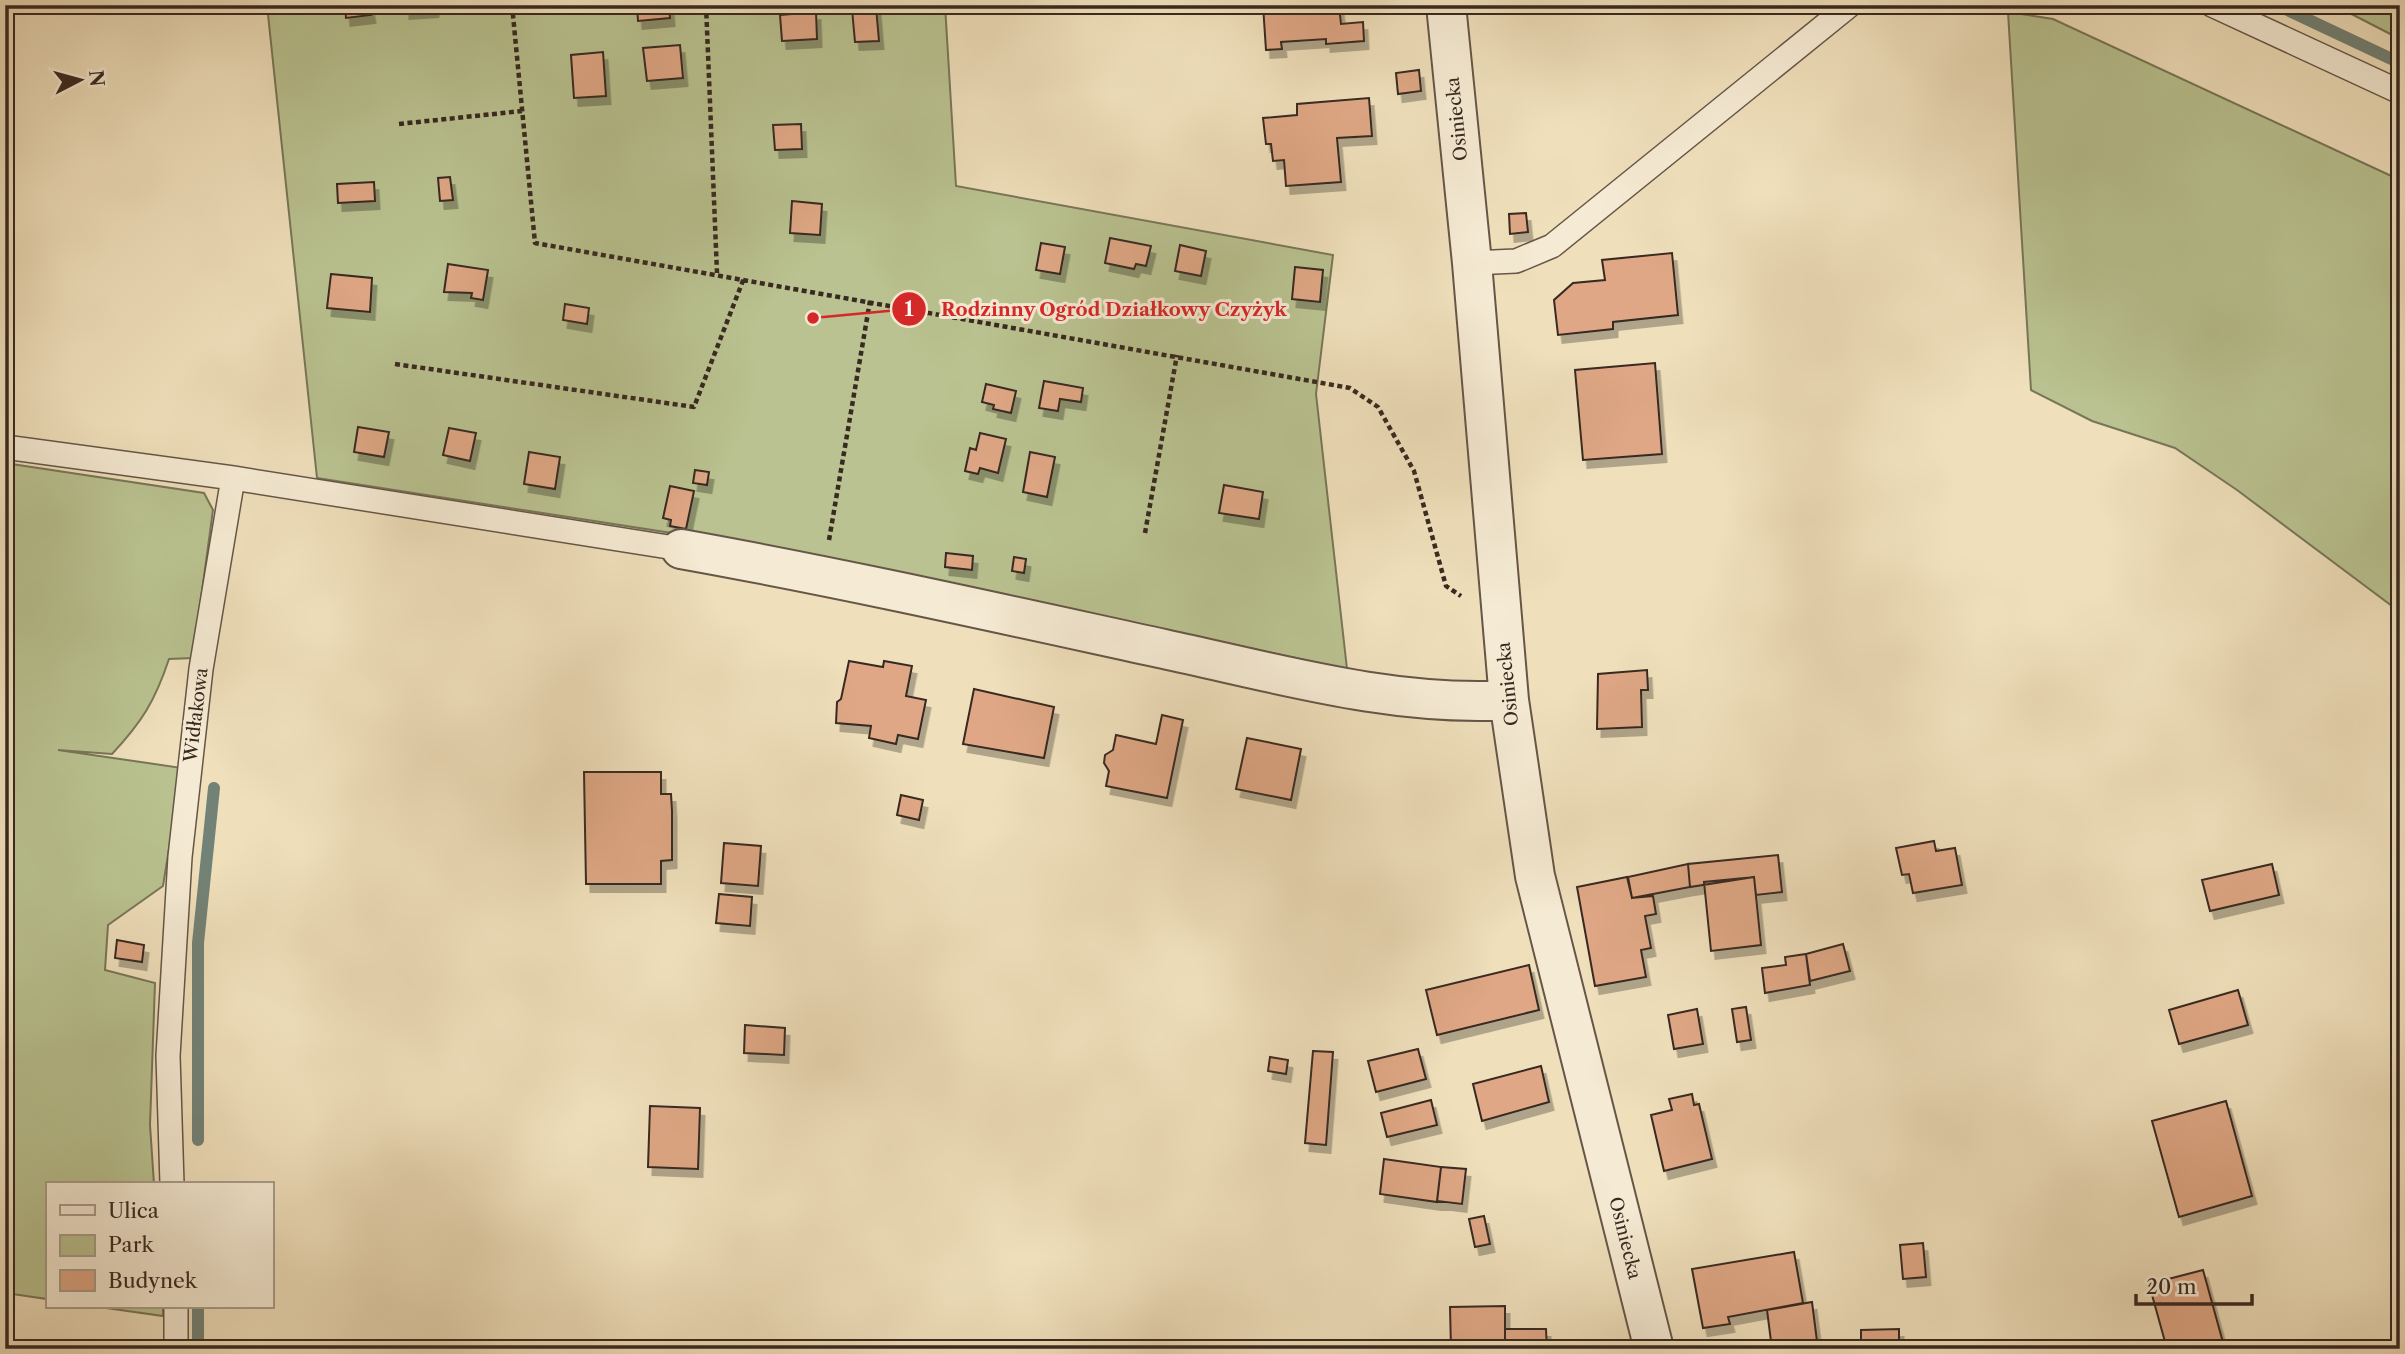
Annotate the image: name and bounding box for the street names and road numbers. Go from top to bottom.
street label: Osiniecka [1442,76,1472,162]
street label: Osiniecka [1493,641,1523,727]
street label: Widłakowa [179,666,213,765]
street label: Osiniecka [1604,1195,1646,1282]

